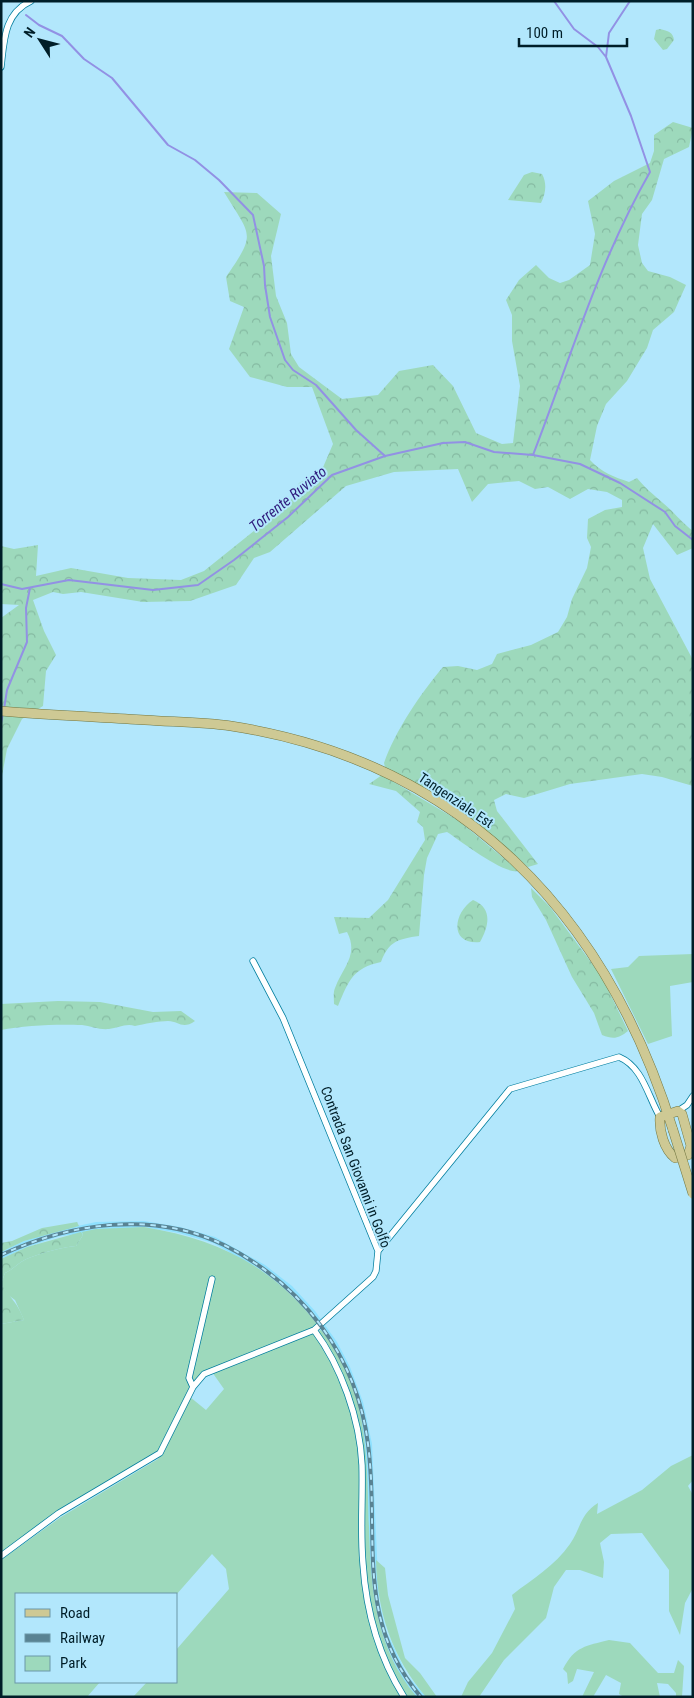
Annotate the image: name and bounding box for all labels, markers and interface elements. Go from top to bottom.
north arrow [15,15,65,65]
scale bar [519,15,626,47]
text: N [20,24,38,41]
text: 100 m [526,24,563,42]
water label: Torrente Ruviato [246,462,330,536]
street label: Tangenziale Est [416,769,496,831]
street label: Contrada San Giovanni in Golfo [318,1084,394,1250]
legend [15,1593,178,1683]
text: Road [60,1604,90,1622]
text: Railway [60,1629,105,1647]
text: Park [60,1654,87,1672]

